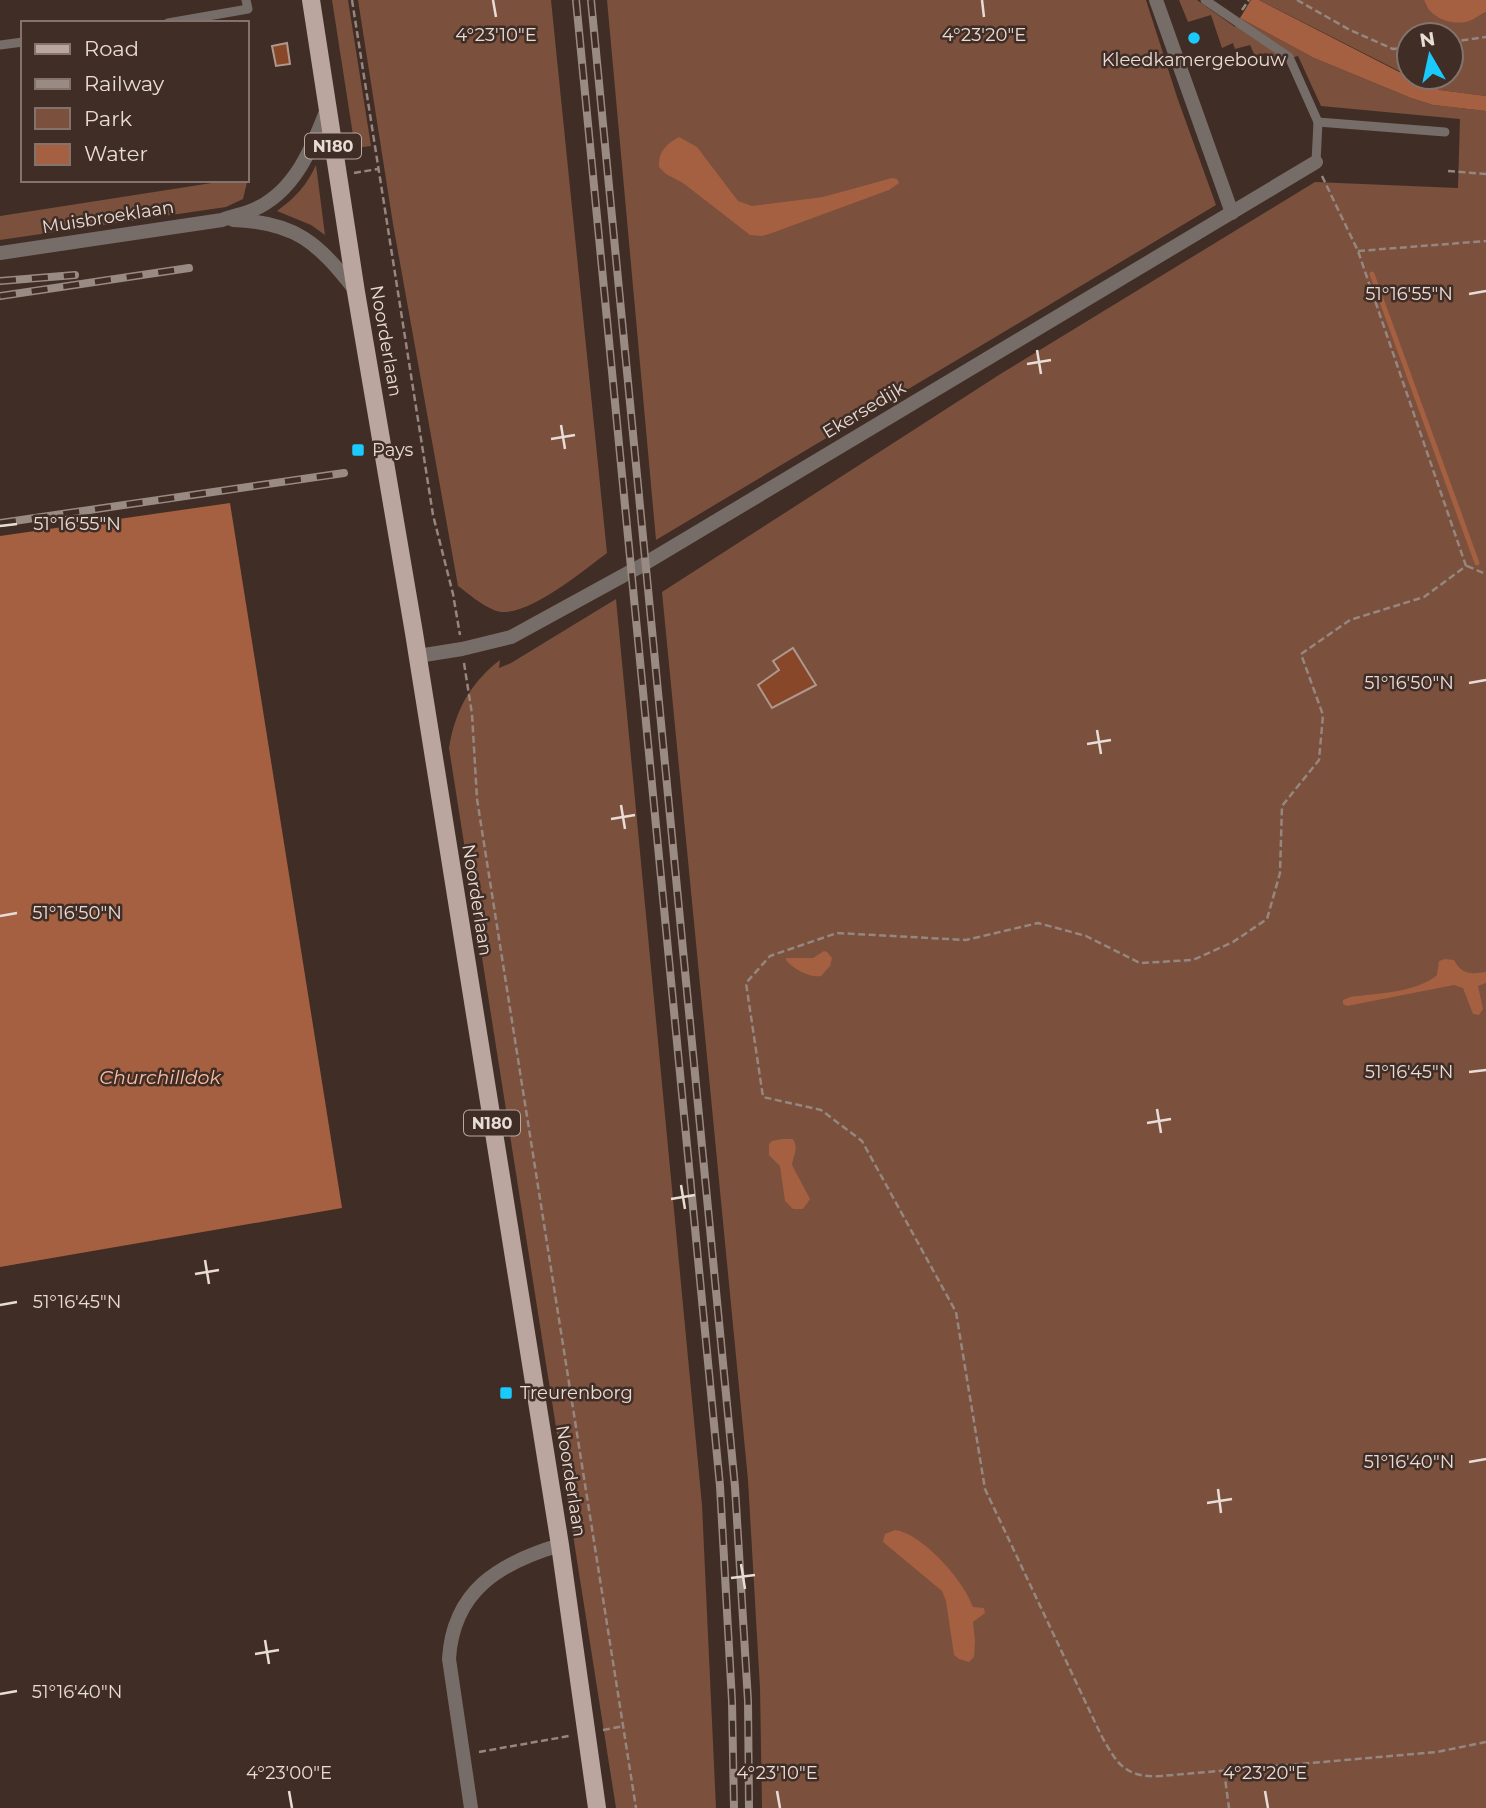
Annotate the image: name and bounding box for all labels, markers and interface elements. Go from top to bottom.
legend [21,21,248,182]
north arrow [1395,21,1465,91]
text: 4°23'10"E [455,24,537,46]
text: 4°23'20"E [942,24,1026,46]
text: N [1418,27,1437,52]
marker: Kleedkamergebouw [1186,30,1202,46]
text: Road [84,36,139,61]
place label: Kleedkamergebouw [1102,49,1286,71]
text: Railway [84,71,165,96]
text: Park [84,106,132,131]
road number: N180 [305,134,361,158]
text: Water [84,141,148,166]
street label: Muisbroeklaan [40,196,176,238]
text: 51°16'55"N [1365,283,1453,305]
street label: Noorderlaan [365,284,407,398]
street label: Ekersedijk [819,377,910,443]
place label: Pays [372,439,414,461]
marker: Pays [350,442,366,458]
text: 51°16'55"N [33,513,121,535]
text: 51°16'50"N [1364,672,1454,694]
street label: Noorderlaan [457,843,497,957]
text: 51°16'50"N [32,902,122,924]
text: 51°16'45"N [1365,1061,1453,1083]
water label: Churchilldok [99,1066,221,1089]
road number: N180 [464,1110,520,1135]
text: 51°16'45"N [33,1291,121,1313]
place label: Treurenborg [520,1382,633,1404]
marker: Treurenborg [498,1385,514,1401]
street label: Noorderlaan [551,1424,591,1538]
text: 51°16'40"N [1364,1451,1454,1473]
text: 51°16'40"N [32,1681,122,1703]
text: 4°23'00"E [246,1762,332,1784]
text: 4°23'10"E [736,1762,818,1784]
text: 4°23'20"E [1223,1762,1307,1784]

